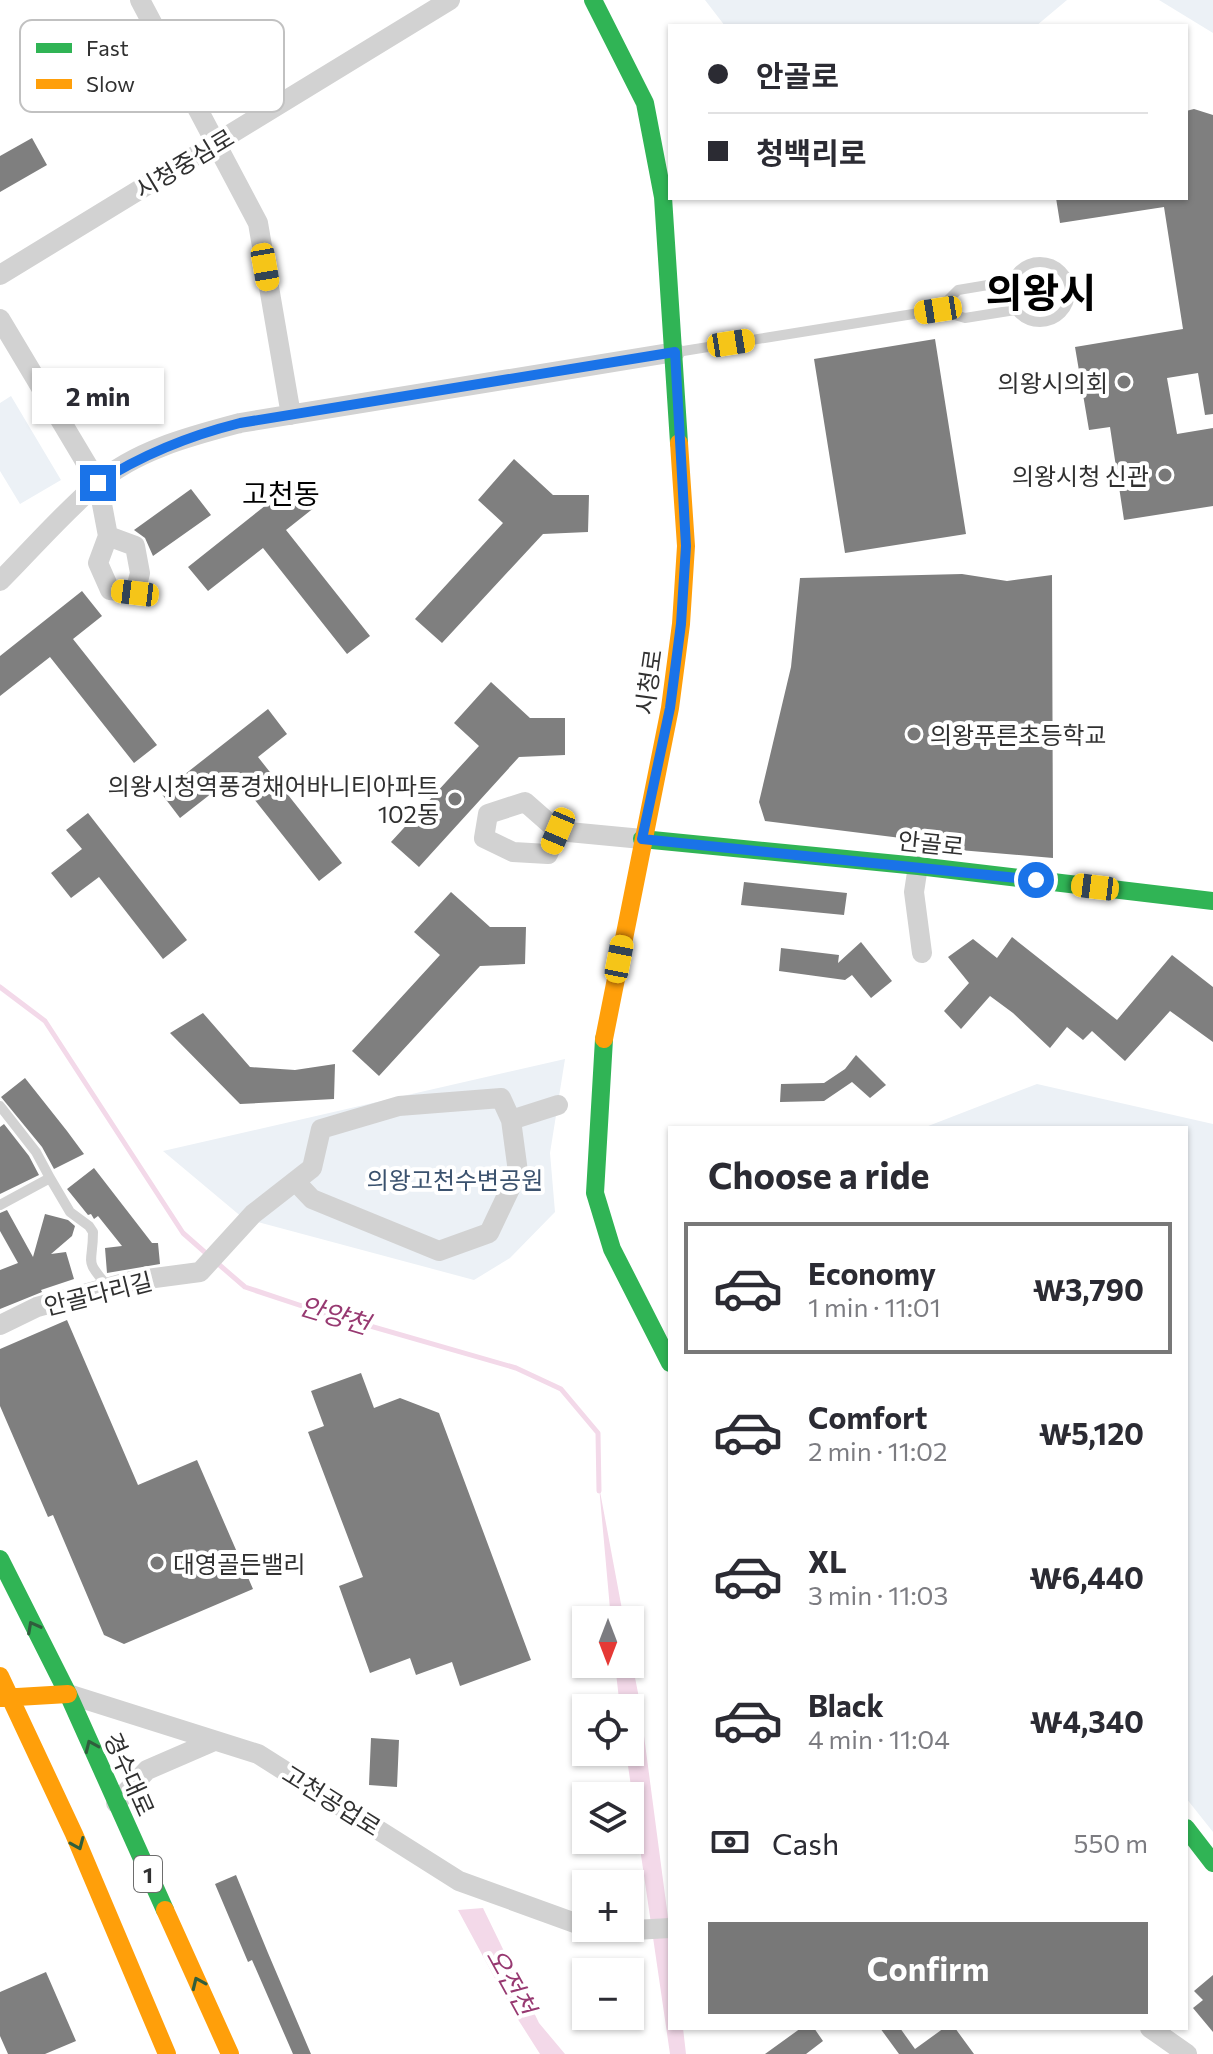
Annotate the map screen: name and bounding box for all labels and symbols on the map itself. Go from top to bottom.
legend [20,20,284,112]
text: Fast [86,34,129,61]
text: Slow [86,70,135,97]
street label: 시청중심로 [129,122,239,204]
car [249,241,281,293]
district label: 의왕시 [986,266,1096,315]
car [912,294,964,326]
car [705,327,757,359]
callout: 2 min [32,367,164,423]
place label: 의왕시의회 [998,368,1108,397]
marker: 의왕시의회 [1115,373,1133,391]
place label: 의왕시청 신관 [1012,461,1149,490]
route end [80,465,116,501]
marker: 의왕시청 신관 [1156,466,1174,484]
district label: 고천동 [242,476,320,510]
car [110,578,160,608]
street label: 시청로 [629,647,667,717]
place label: 의왕푸른초등학교 [930,720,1107,749]
marker: 의왕푸른초등학교 [905,725,923,743]
place label: 의왕시청역풍경채어바니티아파트 102동 [108,771,439,828]
marker: 의왕시청역풍경채어바니티아파트 102동 [446,790,464,808]
car [538,804,578,858]
street label: 안골로 [897,825,965,861]
route start [1018,862,1054,898]
car [1070,872,1120,902]
car [603,933,635,985]
park label: 의왕고천수변공원 [367,1165,543,1194]
street label: 안골다리길 [41,1266,155,1320]
water label: 안양천 [296,1289,377,1340]
place label: 대영골든밸리 [173,1549,305,1578]
marker: 대영골든밸리 [148,1554,166,1572]
north arrow [572,1606,644,1678]
one-way arrow [27,1622,43,1636]
street label: 경수대로 [99,1728,161,1820]
one-way arrow [84,1740,100,1754]
street label: 고천공업로 [278,1758,386,1842]
one-way arrow [68,1836,84,1850]
road number: 1 [134,1856,162,1892]
water label: 오전천 [481,1942,544,2023]
one-way arrow [192,1977,208,1991]

